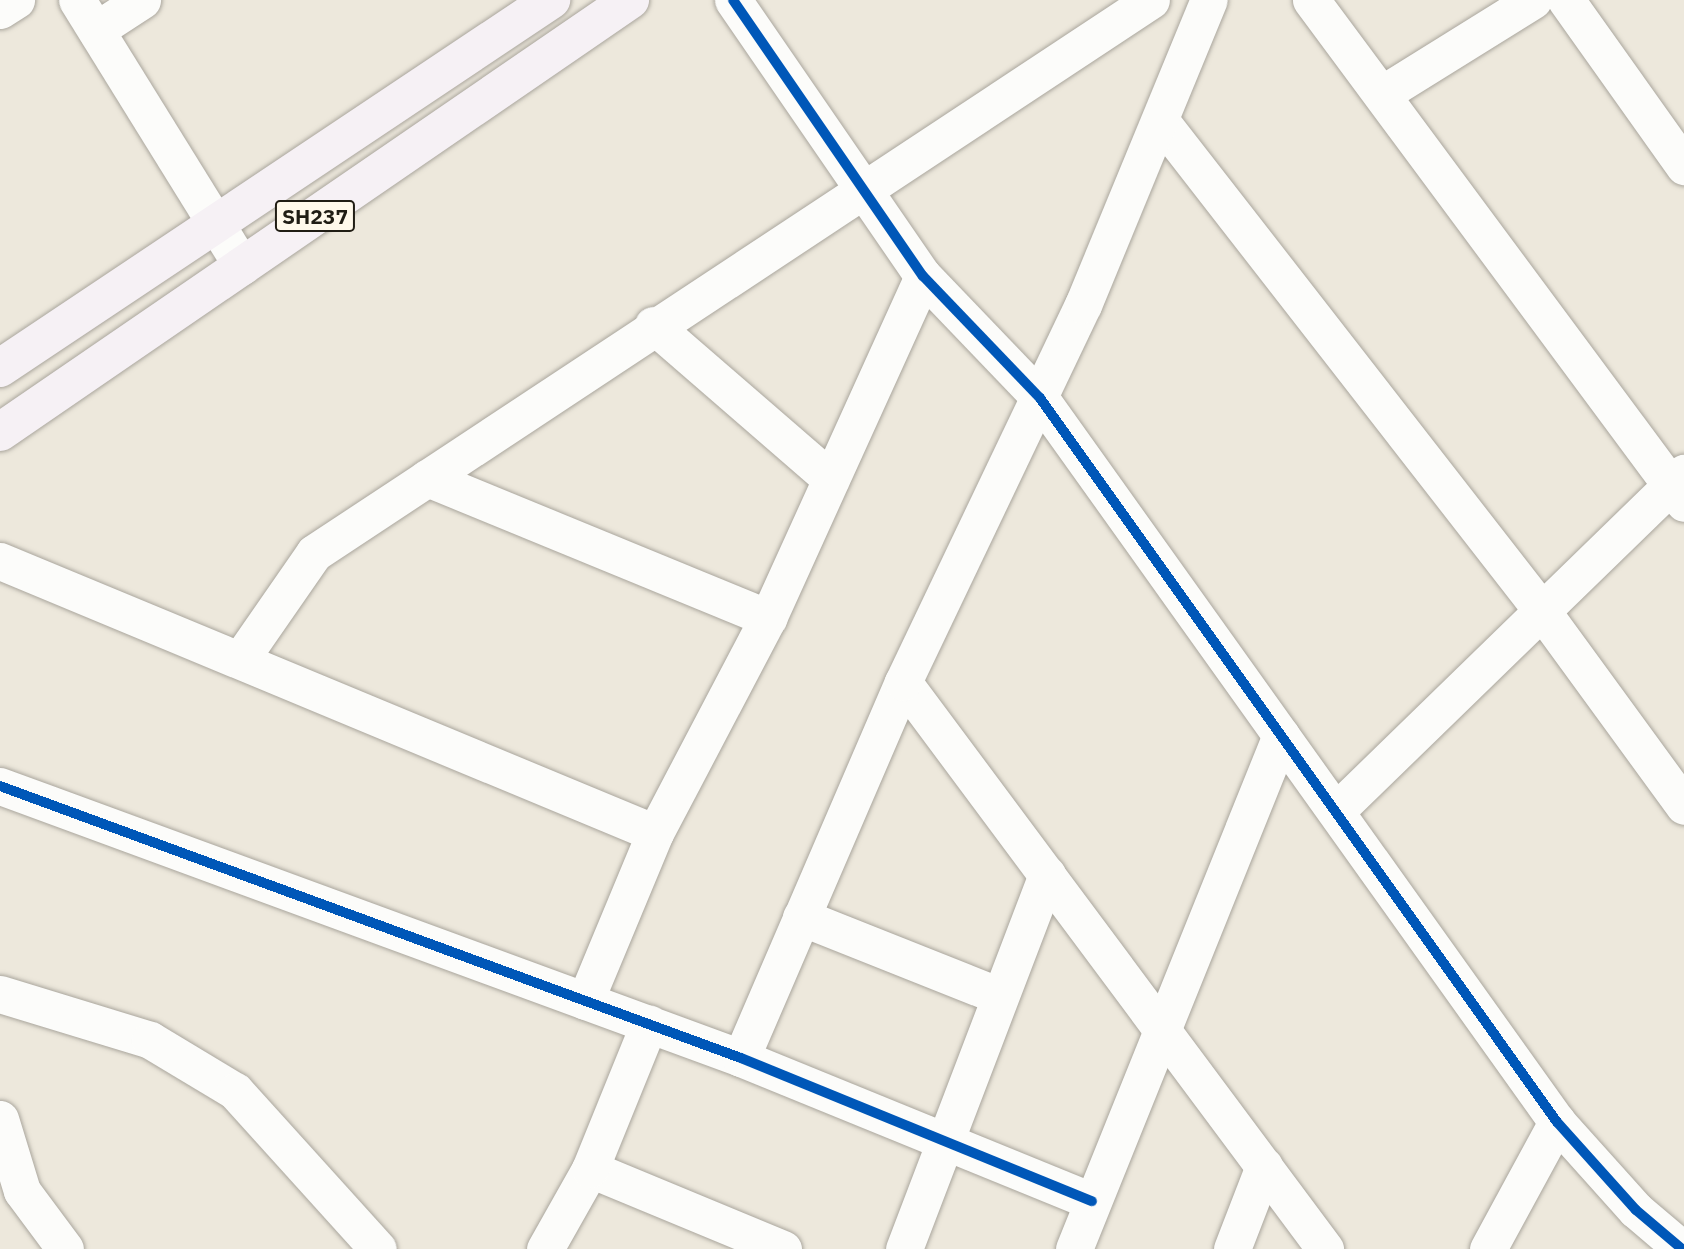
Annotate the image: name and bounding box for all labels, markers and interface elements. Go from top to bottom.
road number: SH237 [275,198,355,234]

